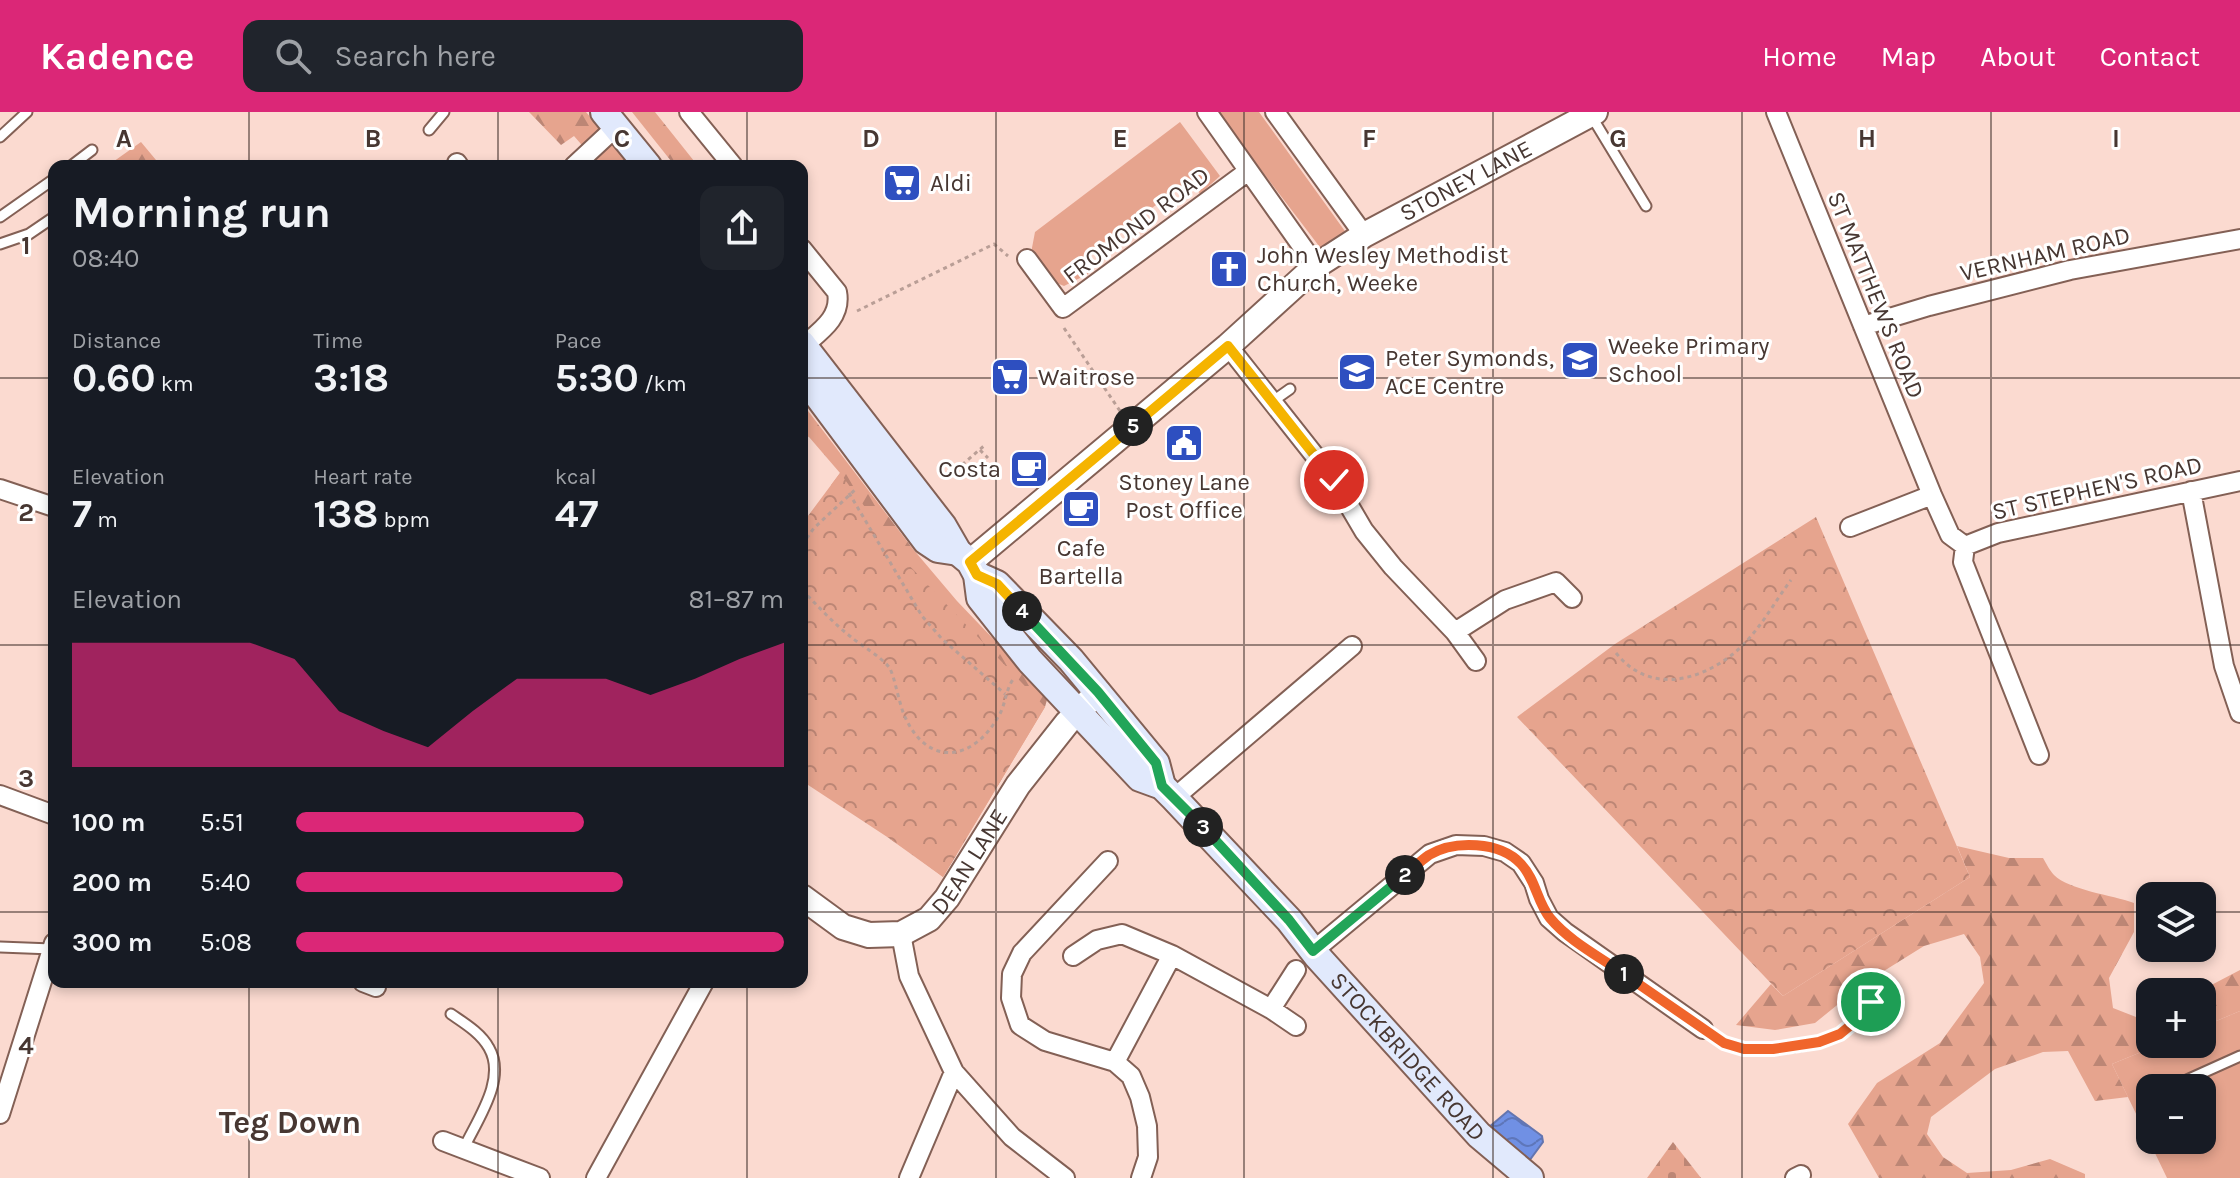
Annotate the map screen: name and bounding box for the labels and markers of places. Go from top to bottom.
supermarket icon: Aldi [881,162,923,204]
place label: Aldi [930,169,972,197]
place label: John Wesley Methodist Church, Weeke [1257,241,1508,297]
church icon: John Wesley Methodist Church, Weeke [1208,248,1250,290]
place label: Weeke Primary School [1608,332,1770,388]
school or university icon: Weeke Primary School [1559,339,1601,381]
place label: Peter Symonds, ACE Centre [1385,344,1554,400]
school or university icon: Peter Symonds, ACE Centre [1336,351,1378,393]
supermarket icon: Waitrose [989,356,1031,398]
place label: Waitrose [1038,363,1135,391]
pin: 5 [1113,406,1153,446]
public building icon: Stoney Lane Post Office [1163,422,1205,464]
pin [1300,446,1368,514]
cafe icon: Costa [1008,448,1050,490]
place label: Costa [938,455,1001,483]
place label: Stoney Lane Post Office [1118,468,1250,524]
cafe icon: Cafe Bartella [1060,488,1102,530]
place label: Cafe Bartella [1039,534,1123,590]
pin: 4 [1002,591,1042,631]
pin: 3 [1183,807,1223,847]
pin: 2 [1385,855,1425,895]
pin: 1 [1604,954,1644,994]
pin [1837,968,1905,1036]

